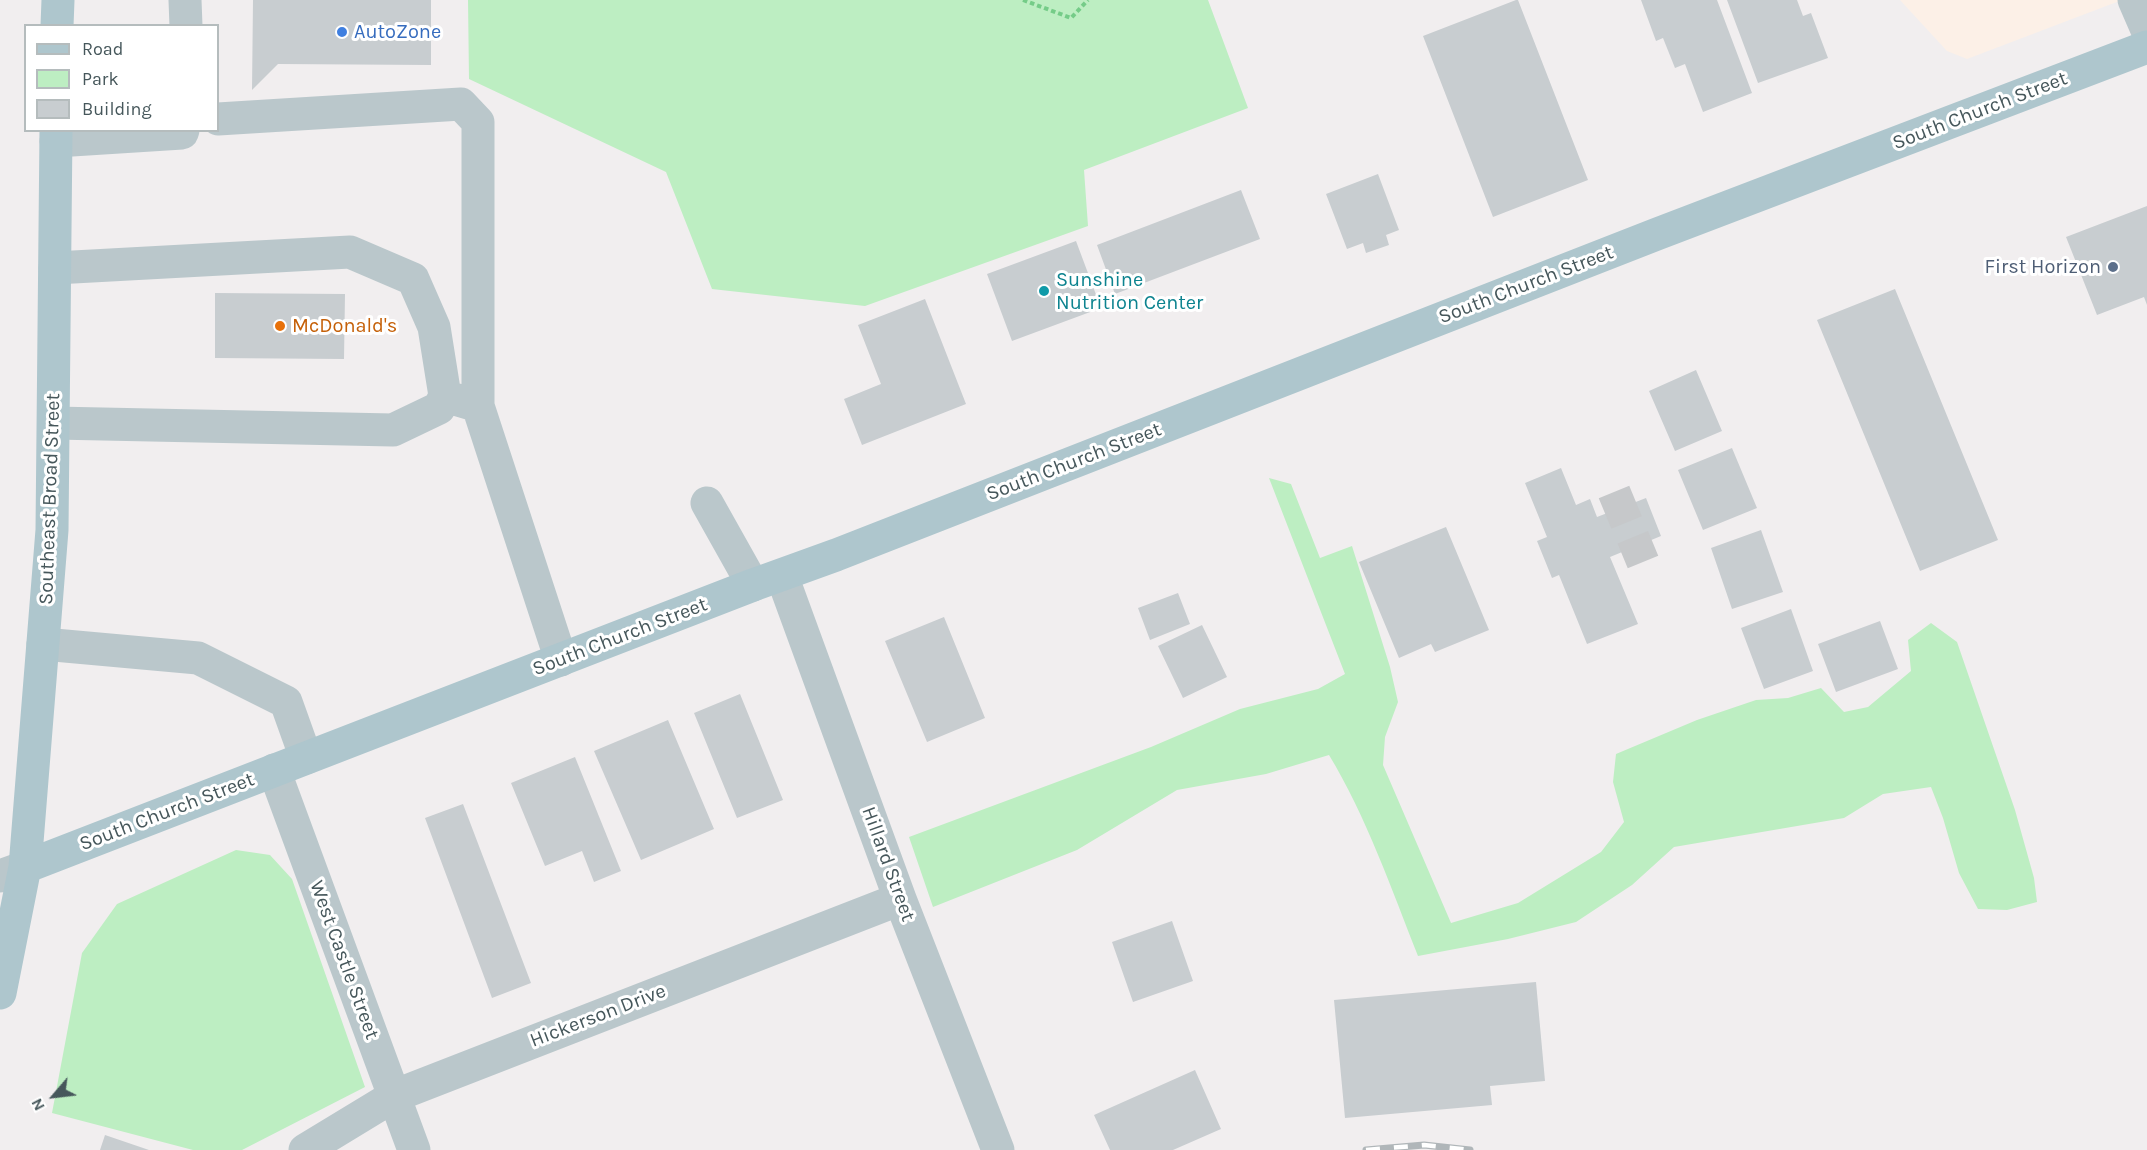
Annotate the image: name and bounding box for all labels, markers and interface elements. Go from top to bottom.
place label: AutoZone [354,20,441,44]
legend [24,24,219,132]
marker: AutoZone [335,25,349,39]
text: Road [82,38,123,60]
street label: South Church Street [1889,67,2071,155]
text: Park [82,68,119,90]
text: Building [82,98,152,120]
street label: South Church Street [1435,241,1617,329]
place label: First Horizon [1985,255,2101,279]
marker: First Horizon [2106,260,2120,274]
place label: Sunshine Nutrition Center [1056,268,1203,315]
marker: Sunshine Nutrition Center [1037,284,1051,298]
place label: McDonald's [292,314,397,338]
marker: McDonald's [273,319,287,333]
street label: Southeast Broad Street [34,393,66,605]
street label: South Church Street [983,418,1165,506]
street label: South Church Street [529,593,711,681]
street label: South Church Street [76,768,258,856]
street label: Hillard Street [856,803,920,925]
street label: West Castle Street [304,877,384,1043]
street label: Hickerson Drive [527,979,669,1053]
north arrow [24,1066,84,1126]
text: N [27,1095,49,1114]

